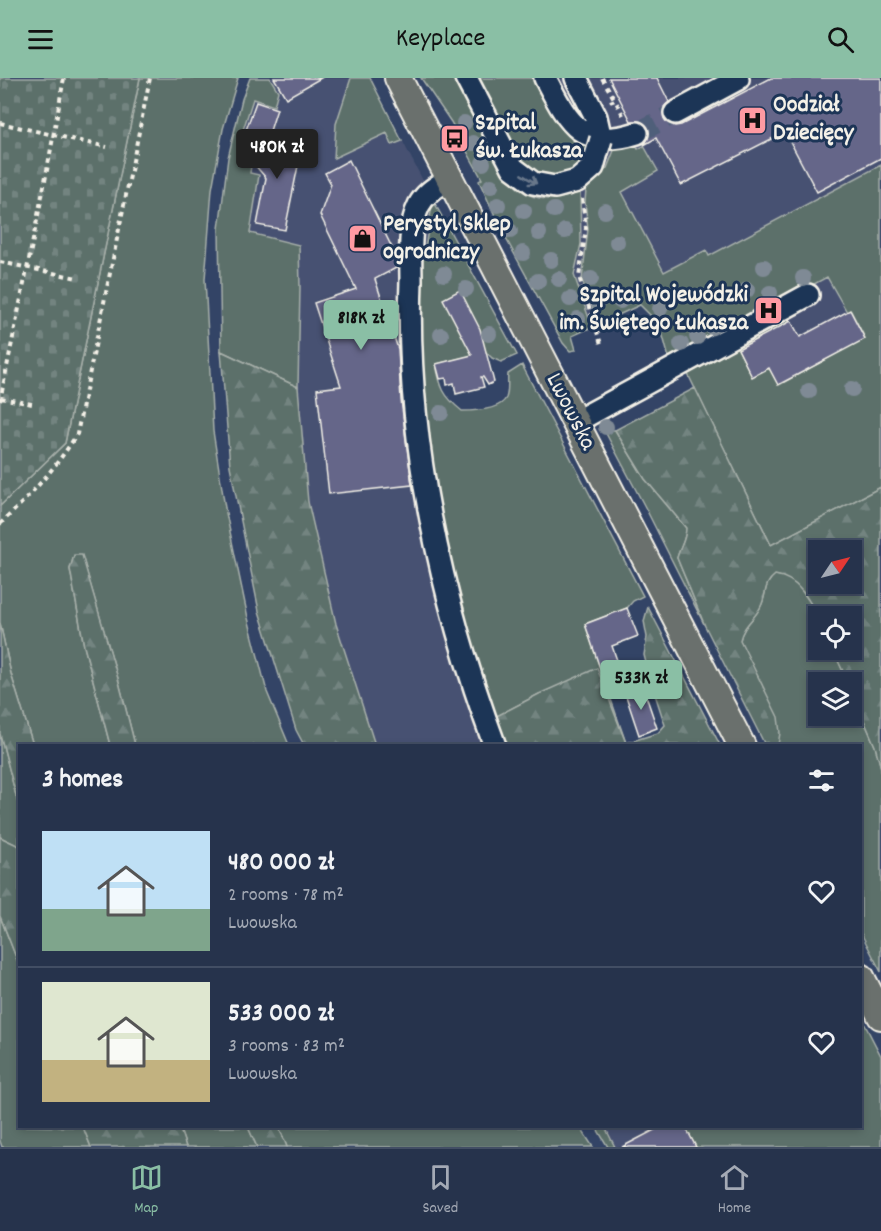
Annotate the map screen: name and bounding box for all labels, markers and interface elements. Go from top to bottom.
text: Keyplace [396,20,485,59]
icon: menu [24,23,57,56]
icon: search [824,23,857,56]
place label: Oodział Dziecięcy [773,89,855,151]
hospital icon: Oodział Dziecięcy [736,104,768,136]
place label: Szpital św. Łukasza [475,107,583,169]
bus stop icon: Szpital św. Łukasza [438,122,470,154]
pin: 480K zł [222,129,332,180]
text: 480K zł [250,134,304,162]
one-way arrow [521,172,538,185]
place label: Perystyl Sklep ogrodniczy [383,208,511,270]
shop icon: Perystyl Sklep ogrodniczy [346,223,378,255]
place label: Szpital Wojewódzki im. Świętego Łukasza [559,279,749,341]
hospital icon: Szpital Wojewódzki im. Świętego Łukasza [753,294,785,326]
pin: 818K zł [306,300,416,351]
text: 818K zł [338,305,384,333]
street label: Lwowska [536,367,604,457]
north arrow [808,540,862,594]
map controls [808,540,862,726]
button: locate [808,606,862,660]
pin: 533K zł [586,660,696,711]
text: 533K zł [614,665,668,693]
button: layers [808,672,862,726]
text: 3 homes [42,762,123,799]
icon: filters [805,764,838,797]
text: 480 000 zł [228,845,334,882]
icon: home [90,855,162,927]
icon: heart [805,875,838,908]
text: 2 rooms · 78 m² [228,882,344,910]
text: Lwowska [228,910,297,938]
text: 533 000 zł [228,996,334,1033]
icon: home [90,1006,162,1078]
icon: heart [805,1026,838,1059]
text: 3 rooms · 83 m² [228,1033,345,1061]
text: Lwowska [228,1061,297,1089]
tab: Map [130,1161,163,1220]
tab: Saved [422,1161,458,1220]
tab: Home [718,1161,751,1220]

